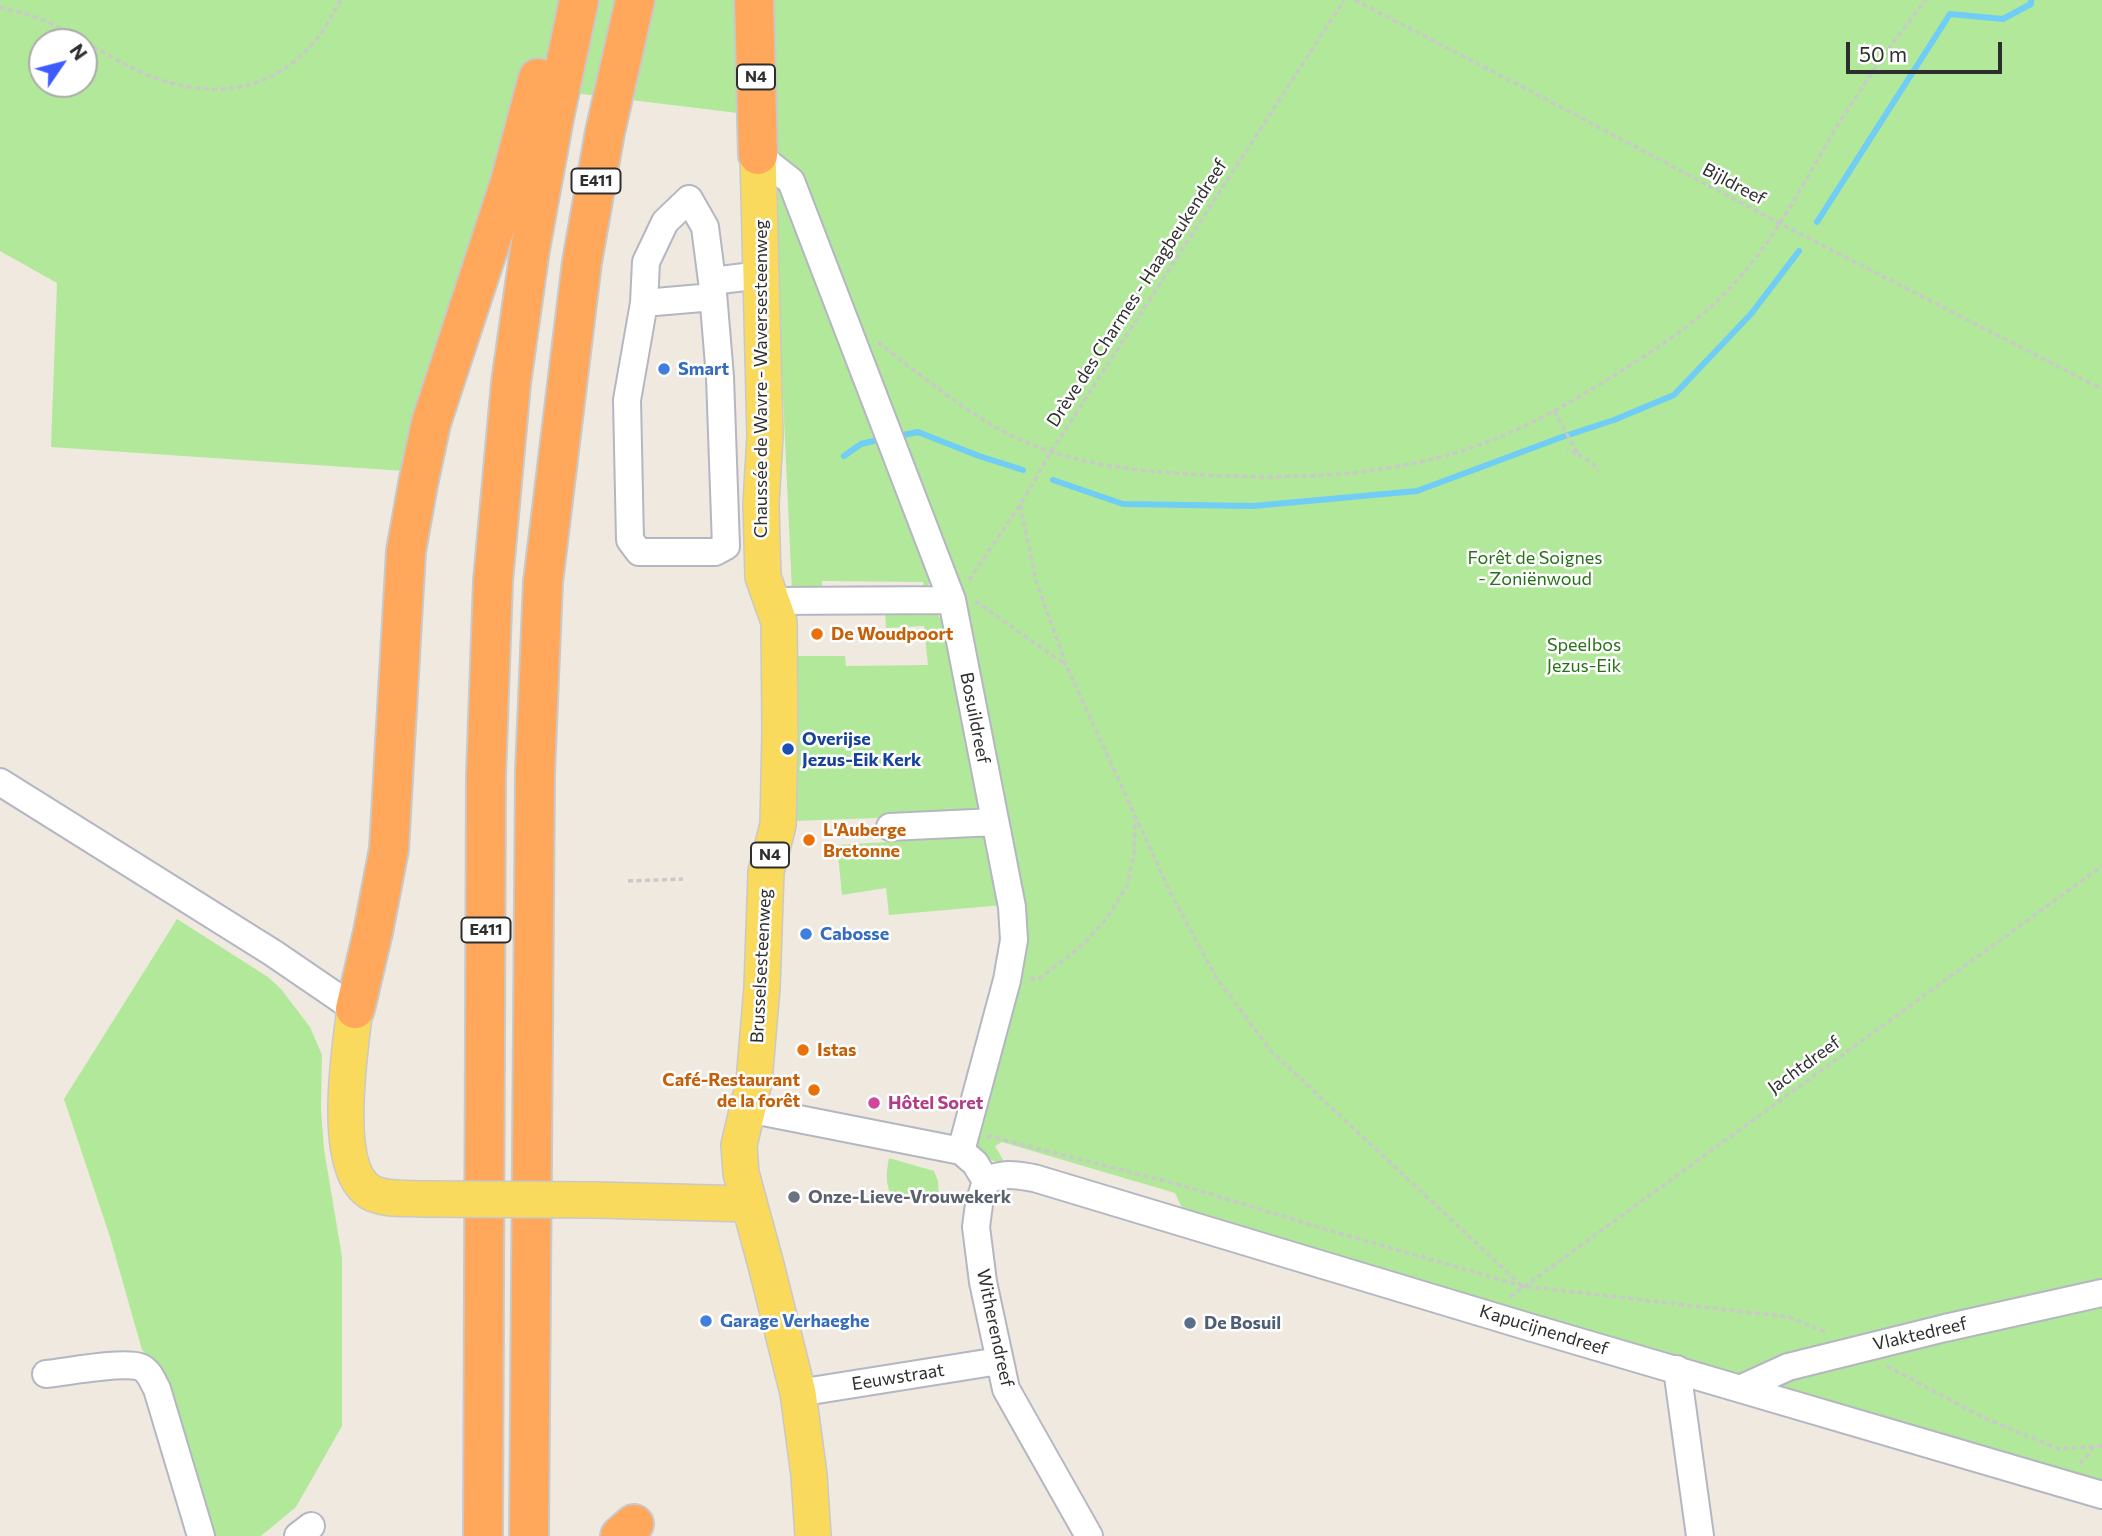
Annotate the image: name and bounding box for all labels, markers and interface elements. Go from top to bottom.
north arrow [28,28,98,98]
scale bar [1850,28,2006,72]
text: N [65,39,92,64]
text: 50 m [1859,41,1907,66]
road number: N4 [737,64,775,90]
street label: Drève des Charmes - Haagbeukendreef [1042,155,1232,431]
street label: Bijldreef [1699,158,1769,210]
road number: E411 [572,168,620,194]
street label: Chaussée de Wavre - Waversesteenweg [750,220,772,538]
place label: Smart [678,358,729,380]
marker: Smart [656,361,672,377]
park label: Forêt de Soignes - Zoniënwoud [1468,547,1602,590]
place label: De Woudpoort [831,623,953,645]
marker: De Woudpoort [809,626,825,642]
park label: Speelbos Jezus-Eik [1547,634,1621,676]
street label: Bosuildreef [956,670,994,766]
place label: Overijse Jezus-Eik Kerk [802,728,921,770]
marker: Overijse Jezus-Eik Kerk [780,741,796,757]
place label: L'Auberge Bretonne [823,819,906,862]
marker: L'Auberge Bretonne [801,832,817,848]
road number: N4 [751,842,789,868]
street label: Brusselsesteenweg [746,888,776,1044]
road number: E411 [462,918,510,942]
place label: Cabosse [820,923,889,945]
marker: Cabosse [798,926,814,942]
street label: Jachtdreef [1764,1031,1844,1099]
place label: Istas [817,1039,856,1061]
marker: Istas [795,1042,811,1058]
place label: Café-Restaurant de la forêt [662,1069,800,1112]
marker: Café-Restaurant de la forêt [806,1082,822,1098]
place label: Hôtel Soret [888,1092,983,1114]
marker: Hôtel Soret [866,1095,882,1111]
place label: Onze-Lieve-Vrouwekerk [808,1186,1011,1208]
marker: Onze-Lieve-Vrouwekerk [786,1189,802,1205]
street label: Witherendreef [972,1267,1018,1389]
street label: Kapucijnendreef [1477,1300,1611,1360]
place label: Garage Verhaeghe [720,1310,870,1332]
place label: De Bosuil [1204,1312,1281,1334]
marker: Garage Verhaeghe [698,1313,714,1329]
street label: Vlaktedreef [1871,1313,1969,1355]
marker: De Bosuil [1182,1315,1198,1331]
street label: Eeuwstraat [850,1359,946,1395]

